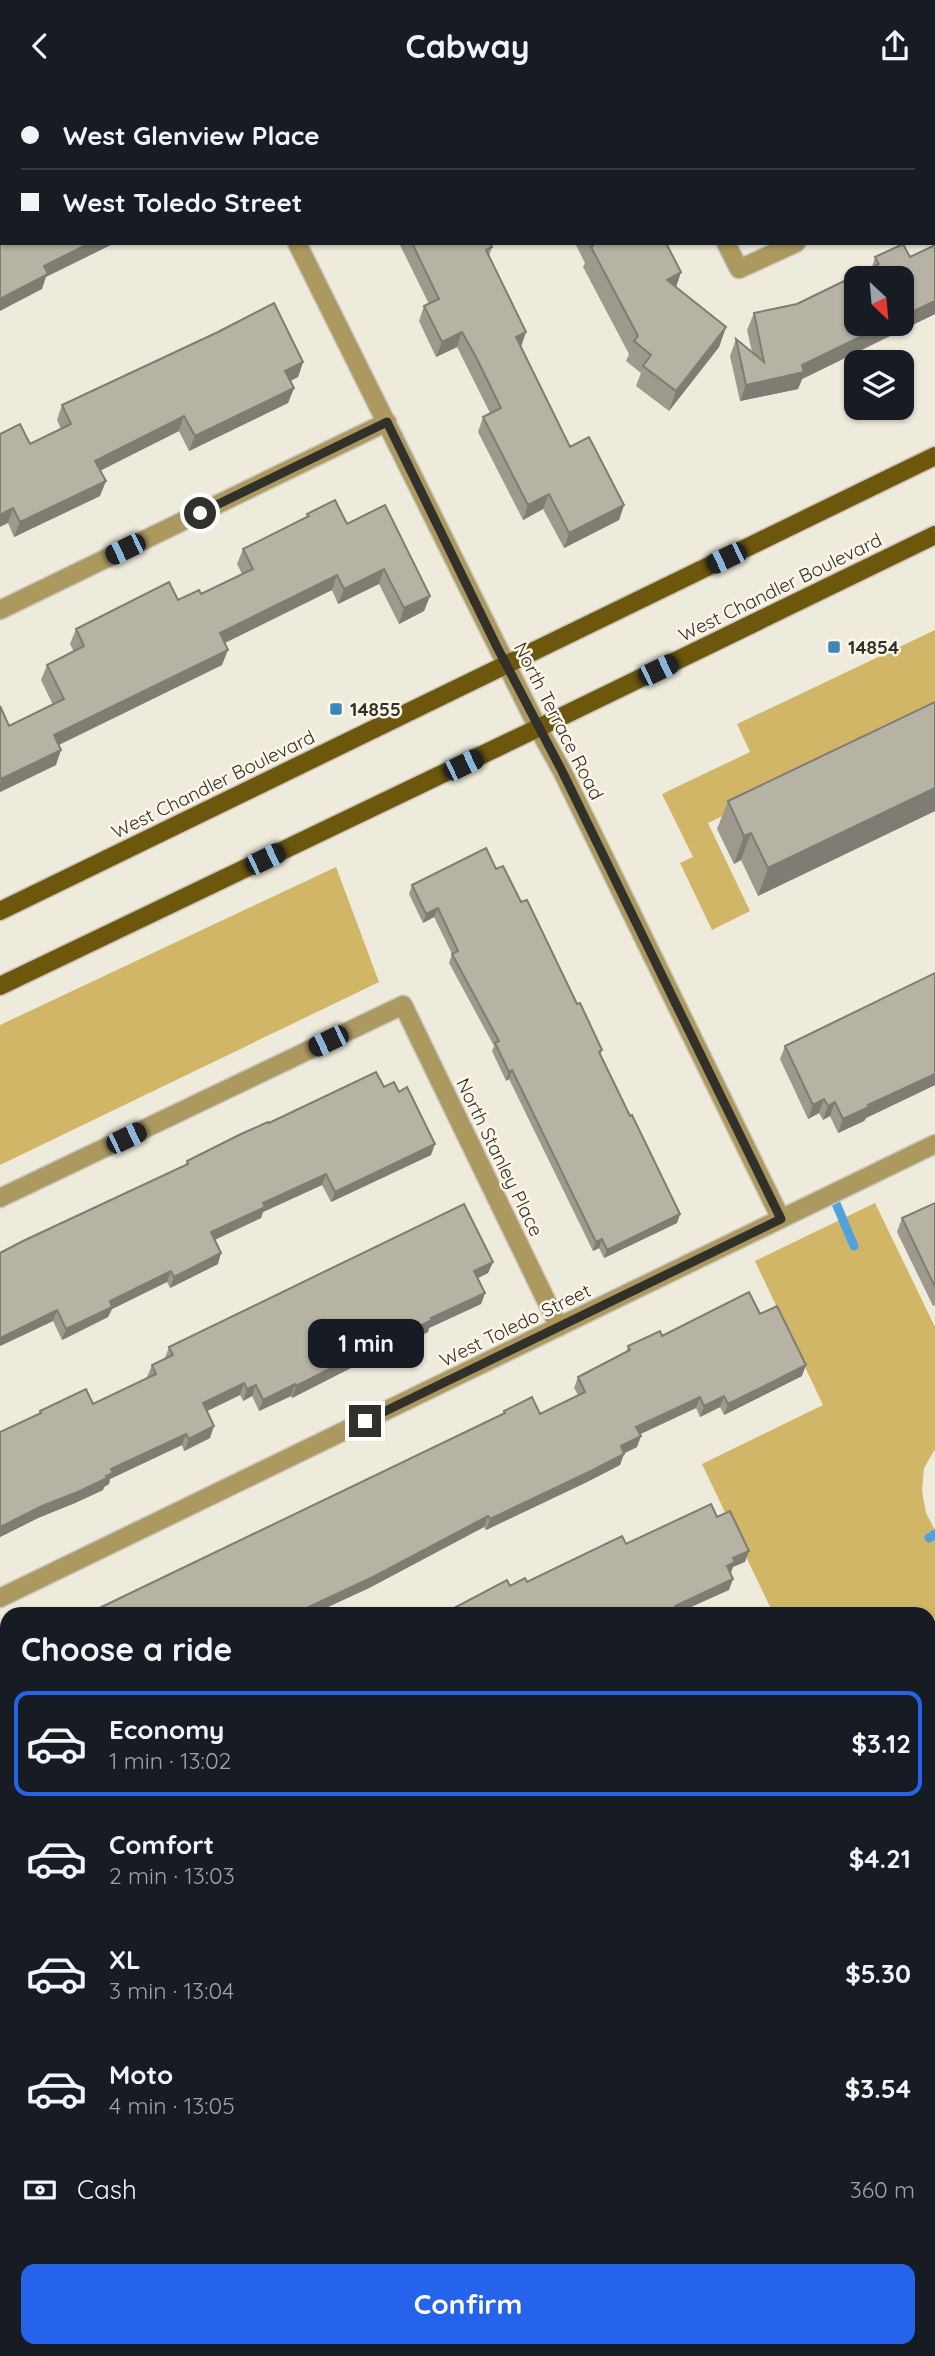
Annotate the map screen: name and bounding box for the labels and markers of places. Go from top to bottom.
place label: 14854 [848,635,899,659]
marker: 14854 [826,639,842,655]
place label: 14855 [350,697,401,721]
marker: 14855 [328,701,344,717]

